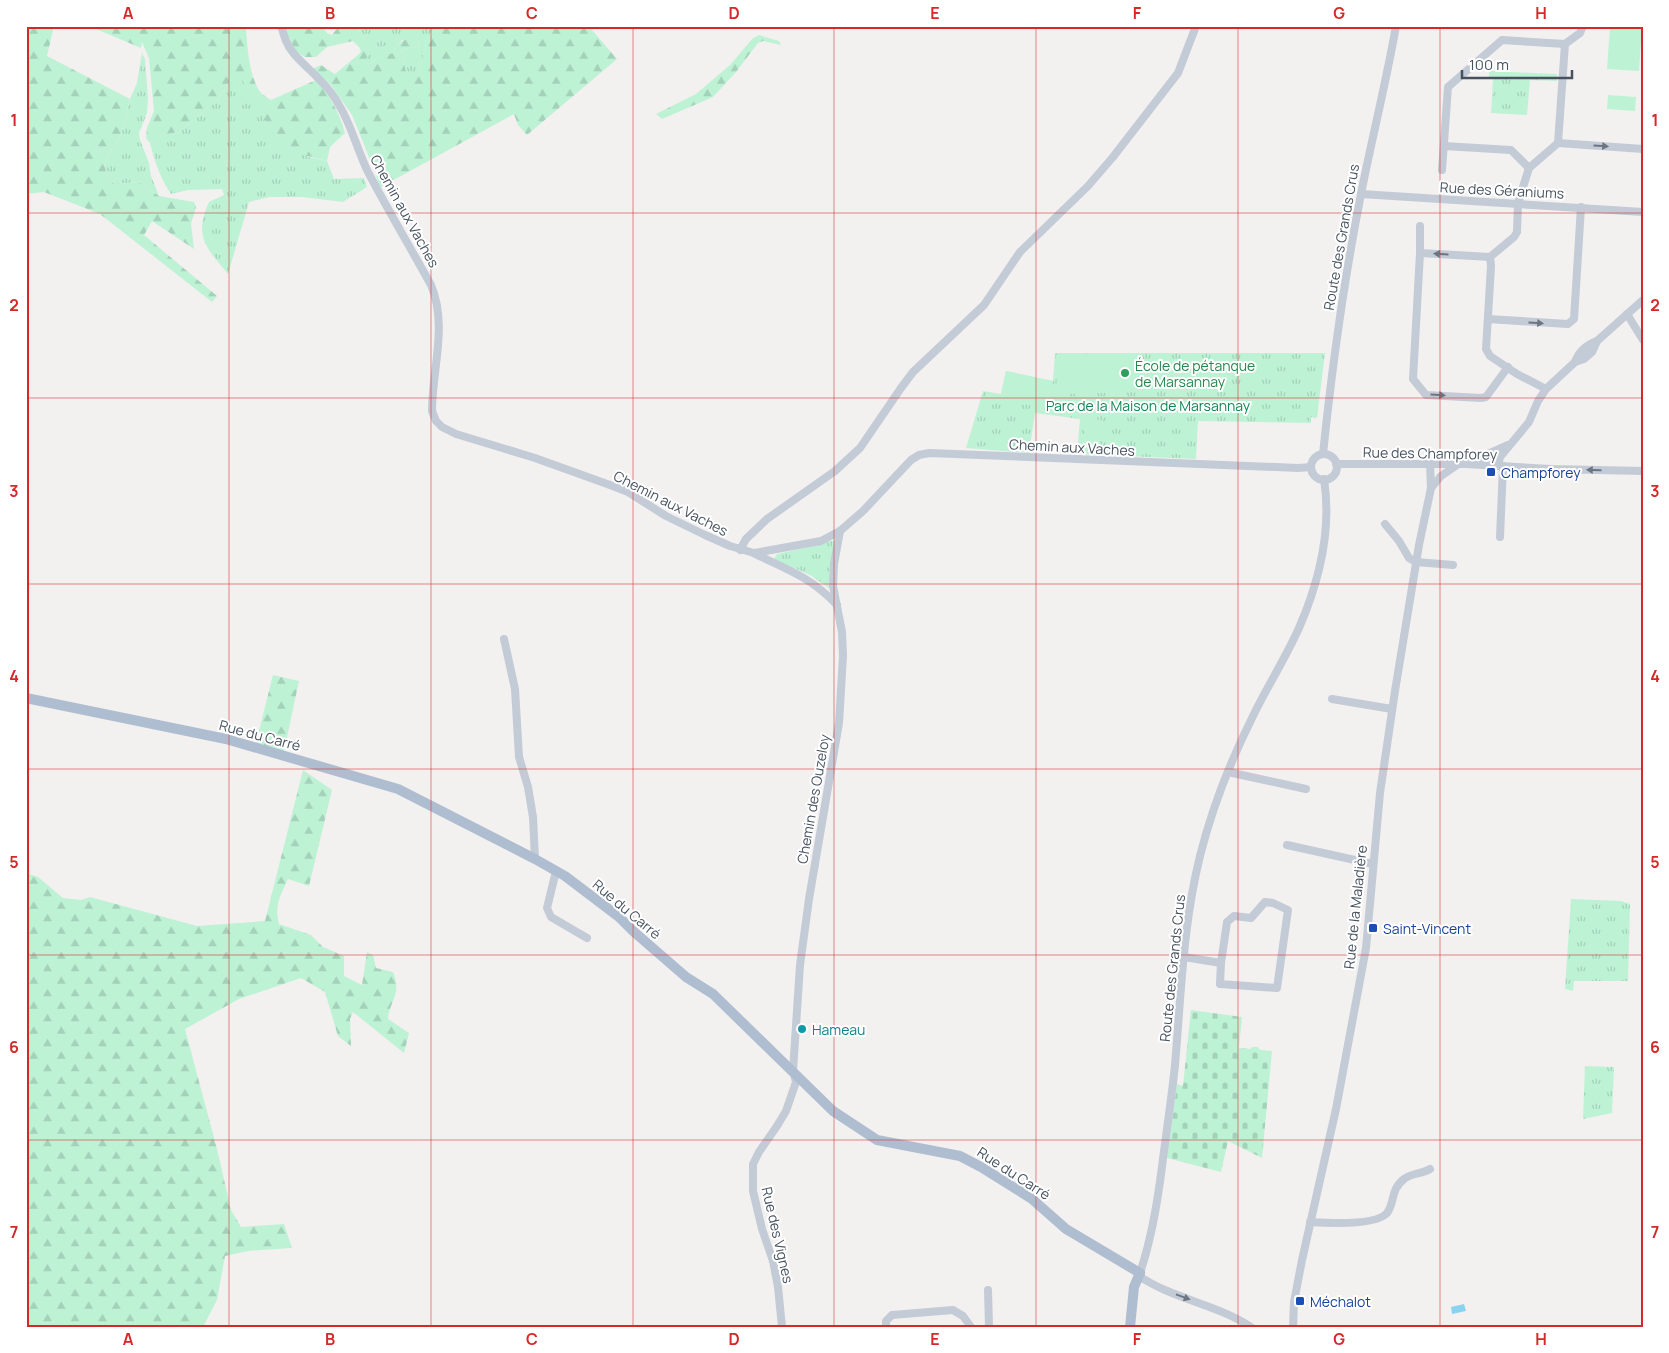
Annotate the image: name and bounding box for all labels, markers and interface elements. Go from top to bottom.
text: A [123,2,134,24]
text: B [325,2,335,24]
text: C [526,2,538,24]
text: D [728,2,740,24]
text: E [930,2,940,24]
text: F [1133,2,1142,24]
text: G [1333,2,1345,24]
text: H [1535,2,1547,24]
scale bar [1462,48,1572,80]
text: 100 m [1469,54,1509,75]
text: 1 [10,109,18,131]
text: 1 [1651,109,1659,131]
one-way arrow [1593,142,1609,150]
street label: Chemin aux Vaches [366,151,444,271]
street label: Route des Grands Crus [1319,162,1363,312]
street label: Rue des Géraniums [1439,177,1565,203]
one-way arrow [1433,250,1449,258]
text: 2 [9,294,19,316]
text: 2 [1650,294,1660,316]
one-way arrow [1528,319,1544,327]
place label: École de pétanque de Marsannay [1135,356,1255,391]
marker: École de pétanque de Marsannay [1119,367,1131,379]
one-way arrow [1430,392,1446,400]
park label: Parc de la Maison de Marsannay [1046,396,1251,415]
street label: Chemin aux Vaches [1009,434,1135,460]
street label: Rue des Champforey [1363,442,1498,464]
place label: Champforey [1501,463,1581,482]
street label: Chemin aux Vaches [611,466,731,540]
marker: Champforey [1485,466,1497,478]
one-way arrow [1586,466,1602,474]
text: 3 [9,480,19,502]
text: 3 [1650,480,1660,502]
text: 4 [9,665,19,687]
text: 4 [1650,665,1660,687]
street label: Rue du Carré [217,715,303,755]
street label: Chemin des Ouzeloy [792,732,834,865]
street label: Rue de la Maladière [1339,844,1371,970]
text: 5 [9,851,19,873]
text: 5 [1650,851,1660,873]
street label: Rue du Carré [589,875,665,943]
street label: Route des Grands Crus [1155,893,1189,1043]
place label: Saint-Vincent [1383,919,1471,938]
marker: Saint-Vincent [1367,922,1379,934]
place label: Hameau [812,1020,865,1039]
marker: Hameau [796,1023,808,1035]
text: 6 [9,1036,19,1058]
text: 6 [1650,1036,1660,1058]
street label: Rue du Carré [974,1142,1054,1204]
street label: Rue des Vignes [758,1185,798,1285]
text: 7 [10,1221,18,1243]
text: 7 [1651,1221,1659,1243]
place label: Méchalot [1310,1292,1371,1311]
one-way arrow [1175,1294,1190,1301]
marker: Méchalot [1294,1295,1306,1307]
text: A [123,1328,134,1350]
text: B [325,1328,335,1350]
text: C [526,1328,538,1350]
text: D [728,1328,740,1350]
text: E [930,1328,940,1350]
text: F [1133,1328,1142,1350]
text: G [1333,1328,1345,1350]
text: H [1535,1328,1547,1350]

